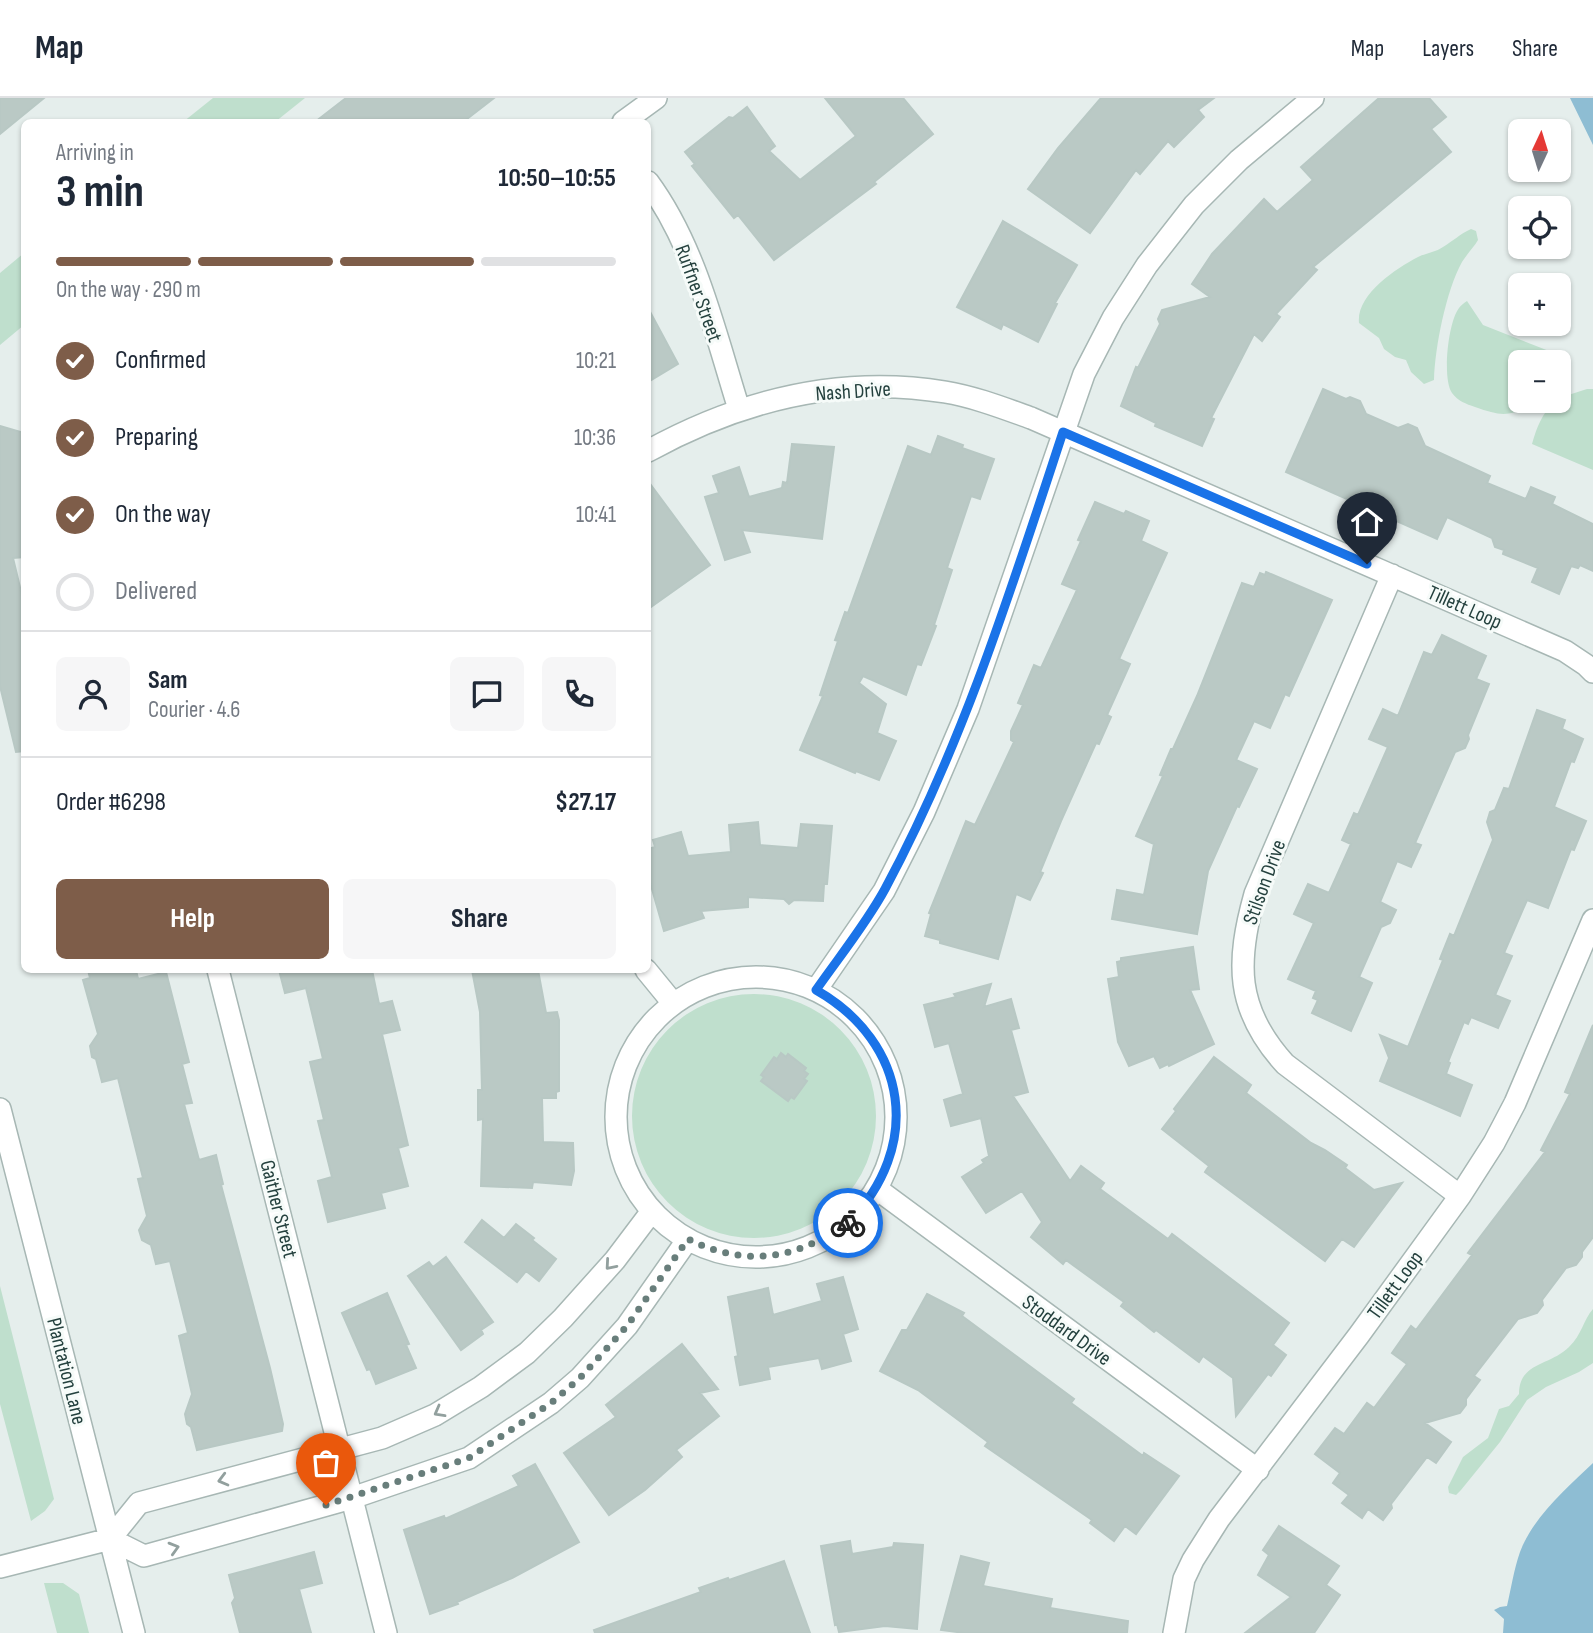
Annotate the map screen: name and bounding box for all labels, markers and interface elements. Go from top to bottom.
text: Map [35,28,84,68]
text: Map [1351,34,1384,63]
text: Layers [1422,34,1474,63]
text: Share [1512,34,1558,63]
north arrow [1508,119,1572,182]
map controls [1508,119,1571,413]
text: Arriving in [56,139,134,167]
text: 10:50–10:55 [498,163,616,194]
text: 3 min [56,165,144,220]
button: locate [1508,196,1571,259]
street label: Ruffner Street [669,241,728,345]
button: + [1508,273,1571,336]
text: On the way · 290 m [56,276,201,304]
icon: check [56,342,94,380]
text: Confirmed [115,345,206,376]
text: 10:21 [576,347,616,375]
button: − [1508,350,1571,413]
street label: Nash Drive [815,376,891,407]
icon: check [56,419,94,457]
text: Preparing [115,422,198,453]
text: 10:36 [574,424,616,452]
pin [1337,492,1397,564]
icon: check [56,496,94,534]
text: On the way [115,499,211,530]
text: 10:41 [576,501,616,529]
icon: home [1348,503,1386,541]
text: Delivered [115,576,197,607]
street label: Tillett Loop [1424,580,1506,635]
button: person [56,657,130,731]
button: chat [450,657,524,731]
button: phone [542,657,616,731]
text: Sam [148,665,188,696]
text: Courier · 4.6 [148,696,240,724]
text: Order #6298 [56,787,166,818]
text: $27.17 [555,787,616,818]
street label: Stilson Drive [1238,836,1291,928]
button: Help [56,879,329,959]
button: Share [343,879,616,959]
street label: Gaither Street [254,1158,303,1261]
courier [813,1188,883,1258]
icon: bike [829,1204,867,1242]
street label: Tillett Loop [1362,1246,1429,1324]
one-way arrow [606,1256,618,1269]
street label: Stoddard Drive [1017,1290,1116,1371]
street label: Plantation Lane [41,1315,92,1427]
one-way arrow [434,1404,447,1417]
pin [296,1433,356,1505]
icon: bag [307,1444,345,1482]
one-way arrow [217,1472,229,1486]
one-way arrow [167,1541,179,1556]

